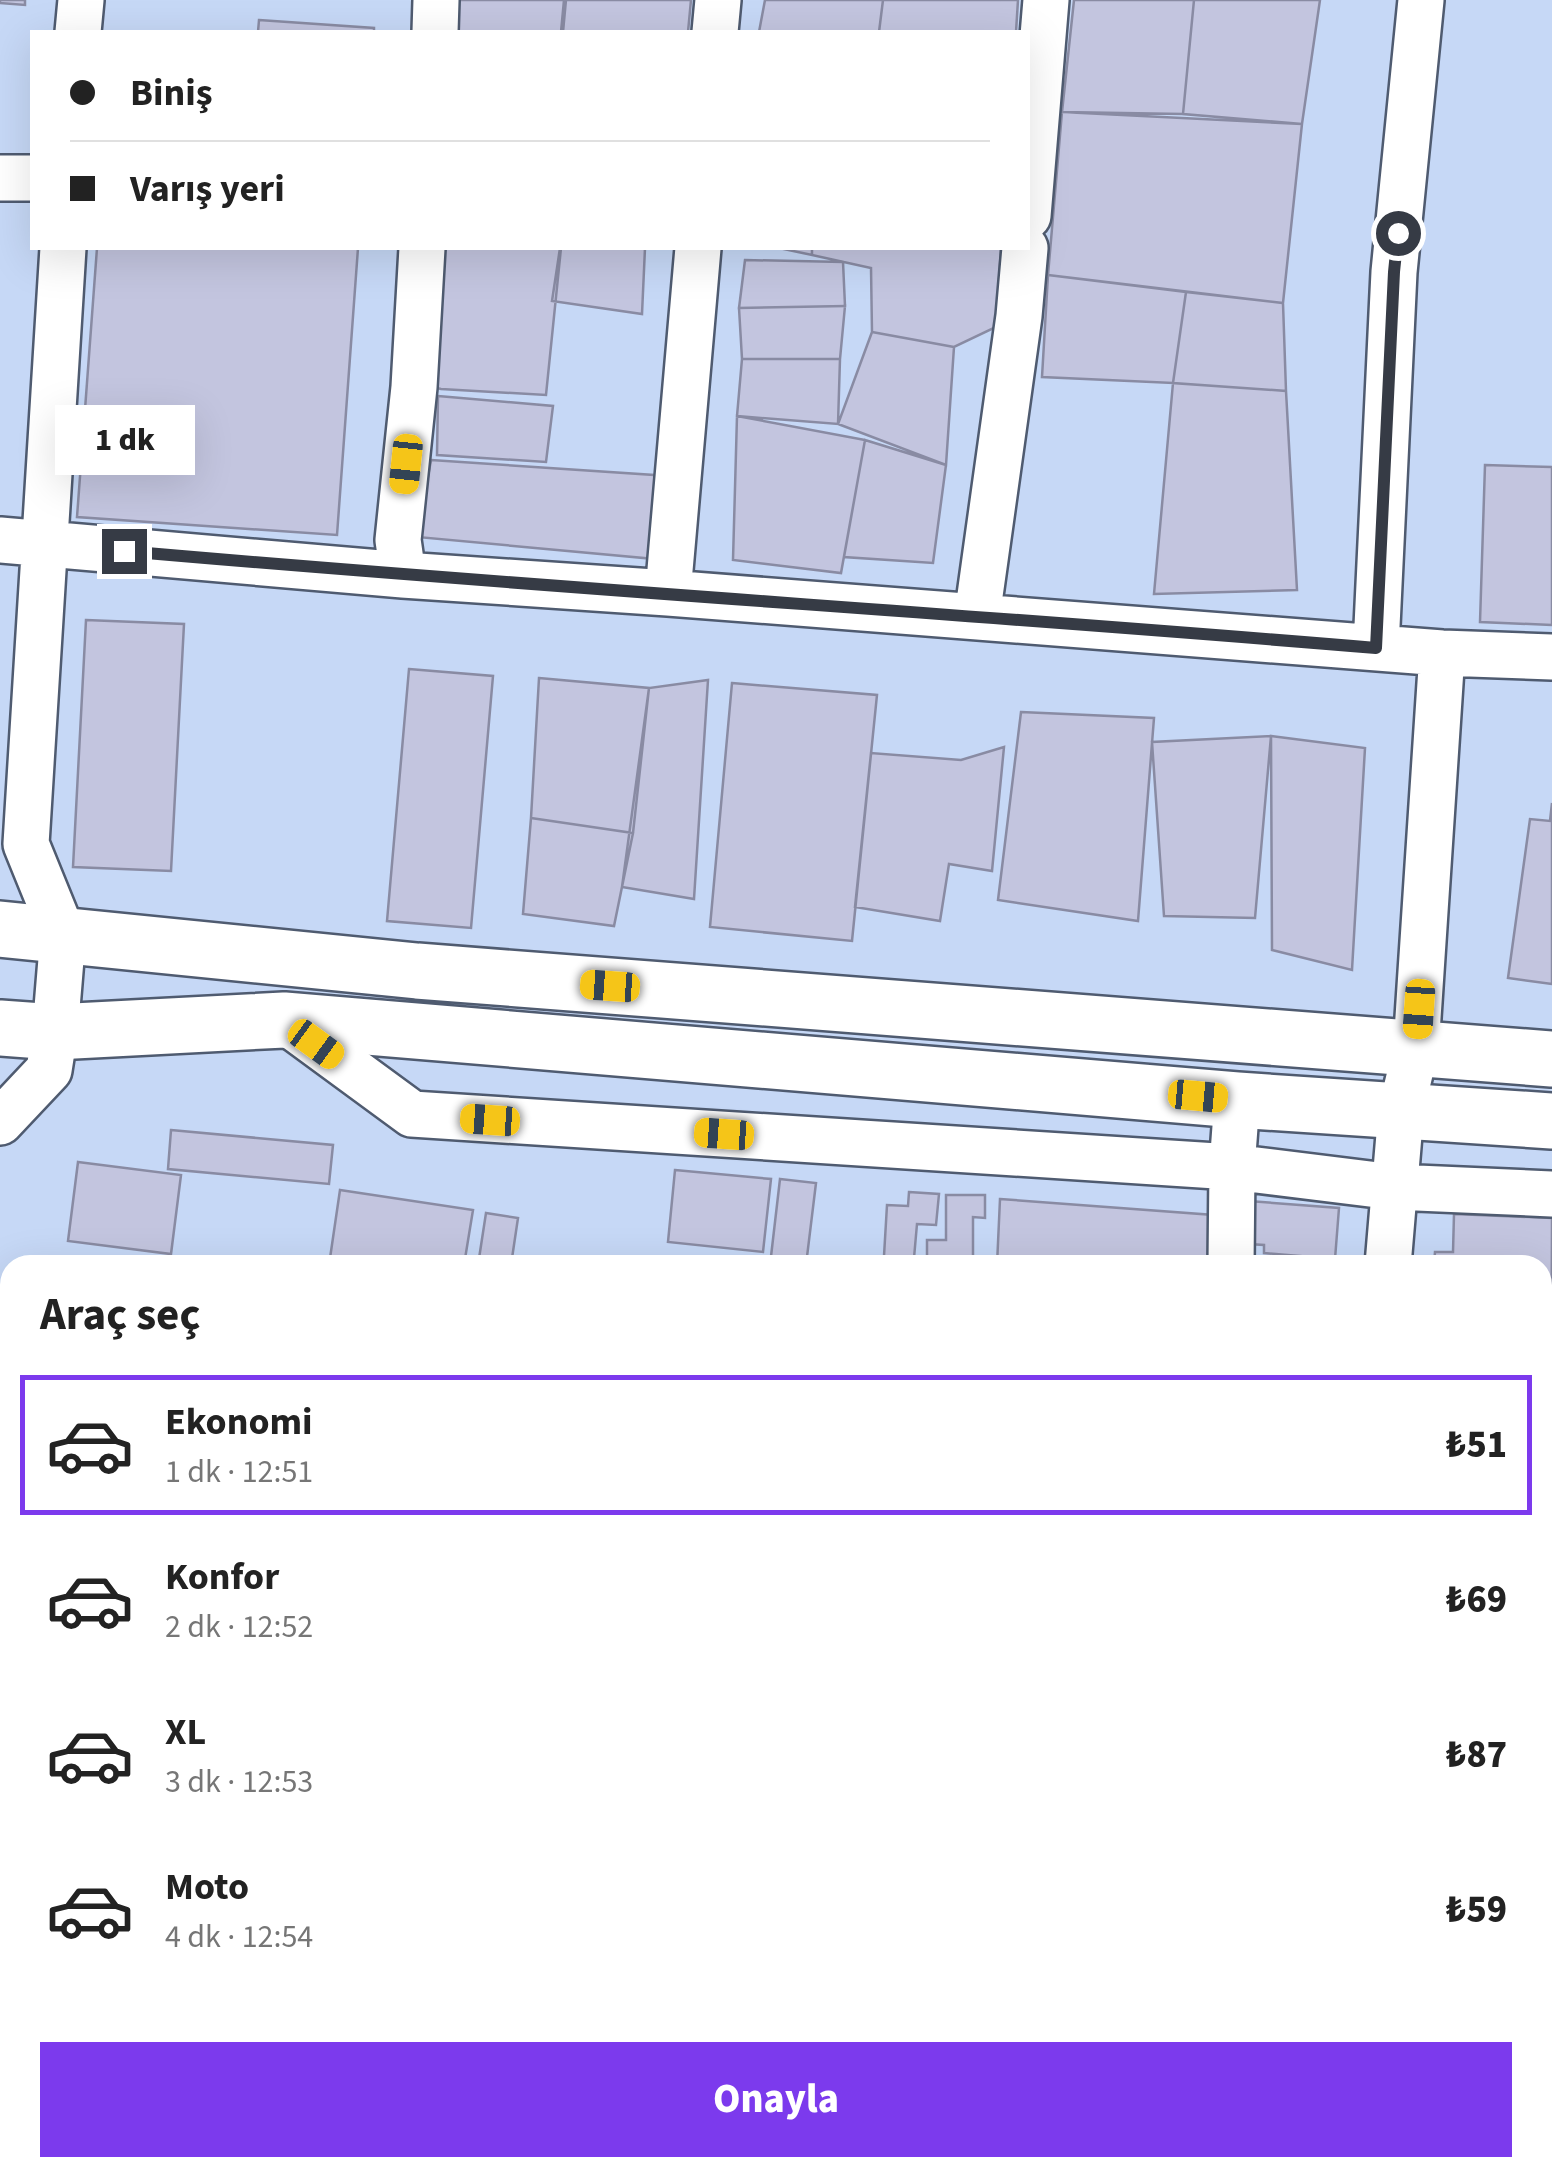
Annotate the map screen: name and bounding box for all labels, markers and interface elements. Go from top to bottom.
text: Biniş [130,66,213,120]
text: Varış yeri [130,162,285,216]
route start [1376,211,1421,256]
callout: 1 dk [54,406,194,476]
text: 1 dk [95,417,155,463]
car [388,433,424,495]
route end [102,529,147,574]
car [579,969,641,1003]
car [1402,978,1436,1040]
car [283,1014,349,1074]
car [1167,1078,1229,1114]
car [459,1103,521,1137]
car [693,1117,755,1151]
text: Araç seç [40,1283,200,1347]
text: Ekonomi [165,1395,313,1449]
icon: car [45,1400,135,1490]
text: ₺51 [1446,1418,1507,1472]
text: 1 dk · 12:51 [165,1449,313,1495]
text: Konfor [165,1550,279,1604]
icon: car [45,1555,135,1645]
text: ₺69 [1446,1573,1507,1627]
text: 2 dk · 12:52 [165,1604,313,1650]
text: XL [165,1705,206,1759]
icon: car [45,1710,135,1800]
text: ₺87 [1446,1728,1507,1782]
text: 3 dk · 12:53 [165,1759,313,1805]
text: Moto [165,1860,249,1914]
icon: car [45,1865,135,1955]
text: ₺59 [1446,1883,1507,1937]
text: 4 dk · 12:54 [165,1914,313,1960]
button: Onayla [40,2042,1512,2157]

